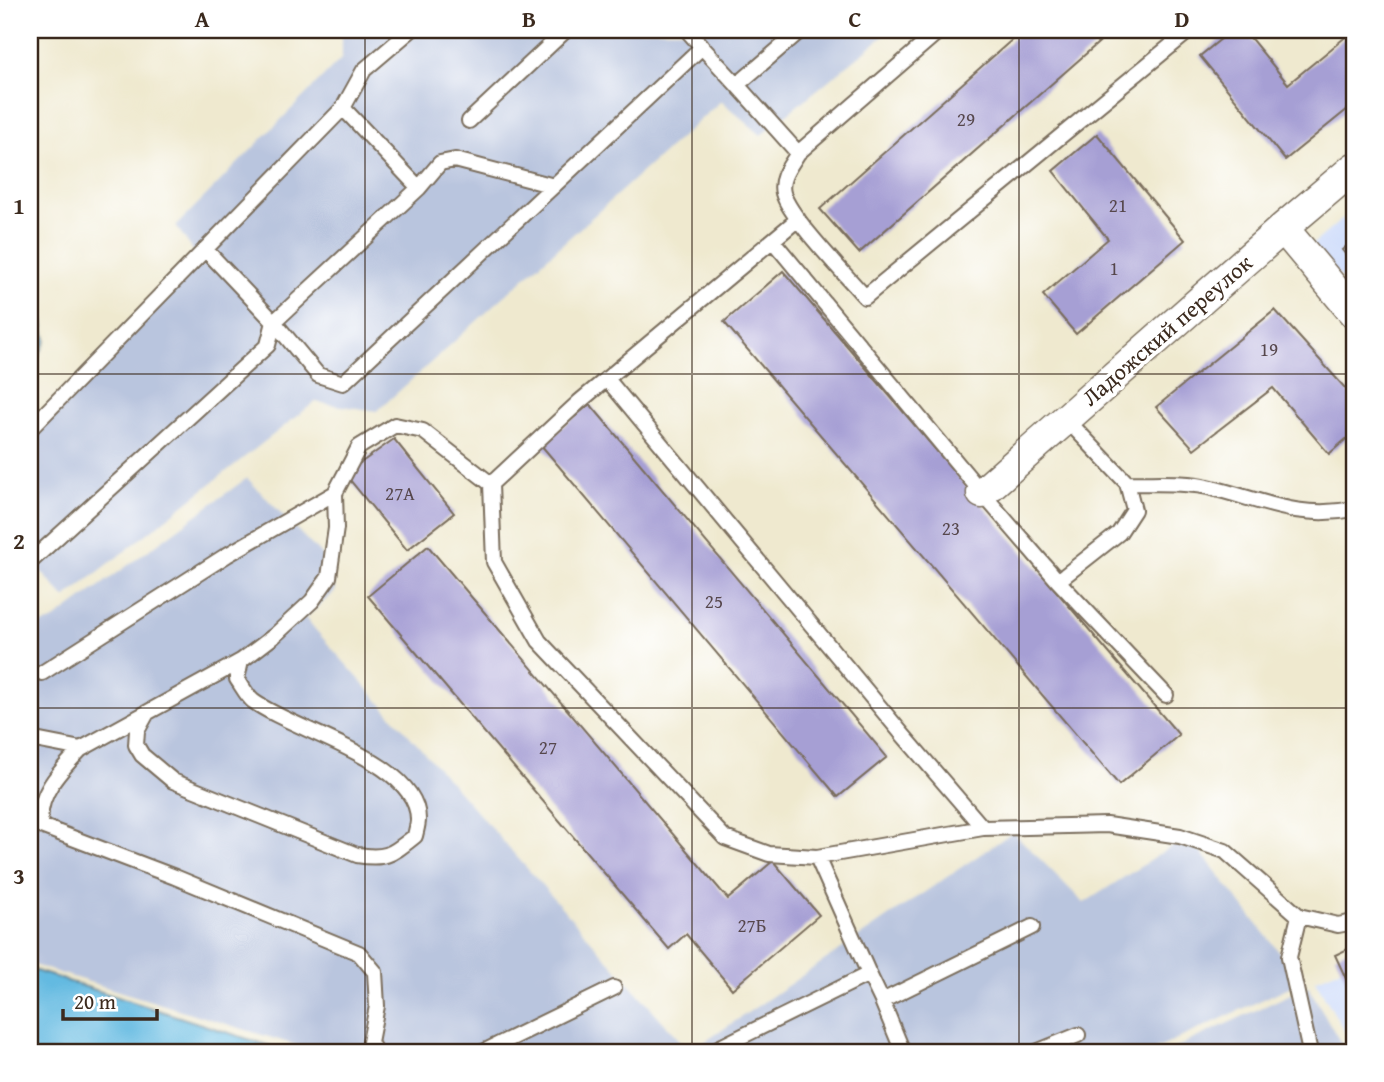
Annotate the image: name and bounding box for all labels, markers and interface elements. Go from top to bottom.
text: A [195,2,210,35]
text: B [522,2,536,35]
text: C [848,2,862,35]
text: D [1175,2,1190,35]
house number: 29 [957,105,975,133]
text: 1 [13,189,25,222]
house number: 21 [1109,191,1127,219]
street label: Ладожский переулок [1074,246,1259,413]
house number: 1 [1109,254,1119,282]
house number: 19 [1260,335,1278,363]
house number: 27А [385,479,415,507]
house number: 23 [942,514,960,542]
text: 2 [13,524,25,557]
house number: 25 [705,587,723,615]
house number: 27 [539,733,557,761]
text: 3 [13,859,25,892]
house number: 27Б [737,911,767,939]
scale bar [63,977,158,1021]
text: 20 m [74,986,116,1017]

